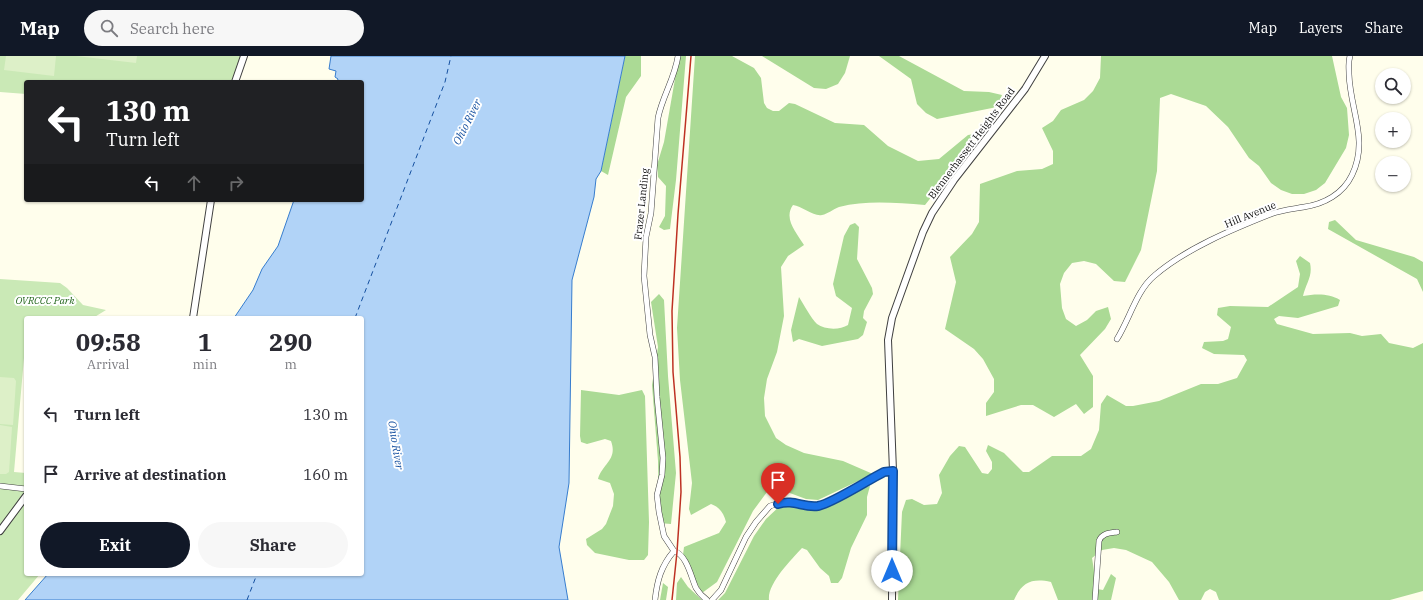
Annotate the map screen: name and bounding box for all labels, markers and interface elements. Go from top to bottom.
search box [84,10,364,46]
text: Map [20,16,60,40]
icon: search [98,17,120,39]
text: Search here [130,19,214,38]
text: Map [1249,19,1277,37]
text: Layers [1299,19,1343,37]
text: Share [1365,19,1403,37]
map controls [1375,68,1411,192]
button: search [1375,68,1411,104]
street label: Blennerhassett Heights Road [925,85,1018,202]
text: 130 m [106,92,190,129]
icon: left [40,96,92,148]
water label: Ohio River [450,96,485,147]
button: + [1375,112,1411,148]
text: Turn left [106,128,180,151]
button: − [1375,156,1411,192]
street label: Frazer Landing [631,167,652,240]
icon: left [141,172,163,194]
icon: ahead [183,172,205,194]
icon: right [225,172,247,194]
street label: Hill Avenue [1222,198,1278,231]
park label: OVRCCC Park [15,294,75,307]
text: 09:58 [76,326,141,358]
text: 1 [198,326,212,358]
text: 290 [269,326,312,358]
text: Arrival [87,356,129,373]
text: min [192,356,217,373]
text: m [284,356,297,373]
icon: left [40,403,62,425]
text: Turn left [74,405,140,424]
text: 130 m [303,405,348,424]
water label: Ohio River [385,420,407,472]
icon: arrive [40,463,62,485]
pin [761,463,795,504]
text: Arrive at destination [74,465,226,484]
text: 160 m [303,465,348,484]
icon: arrive [767,469,789,491]
button: Exit [40,522,190,568]
button: Share [198,522,348,568]
position arrow [871,550,913,592]

